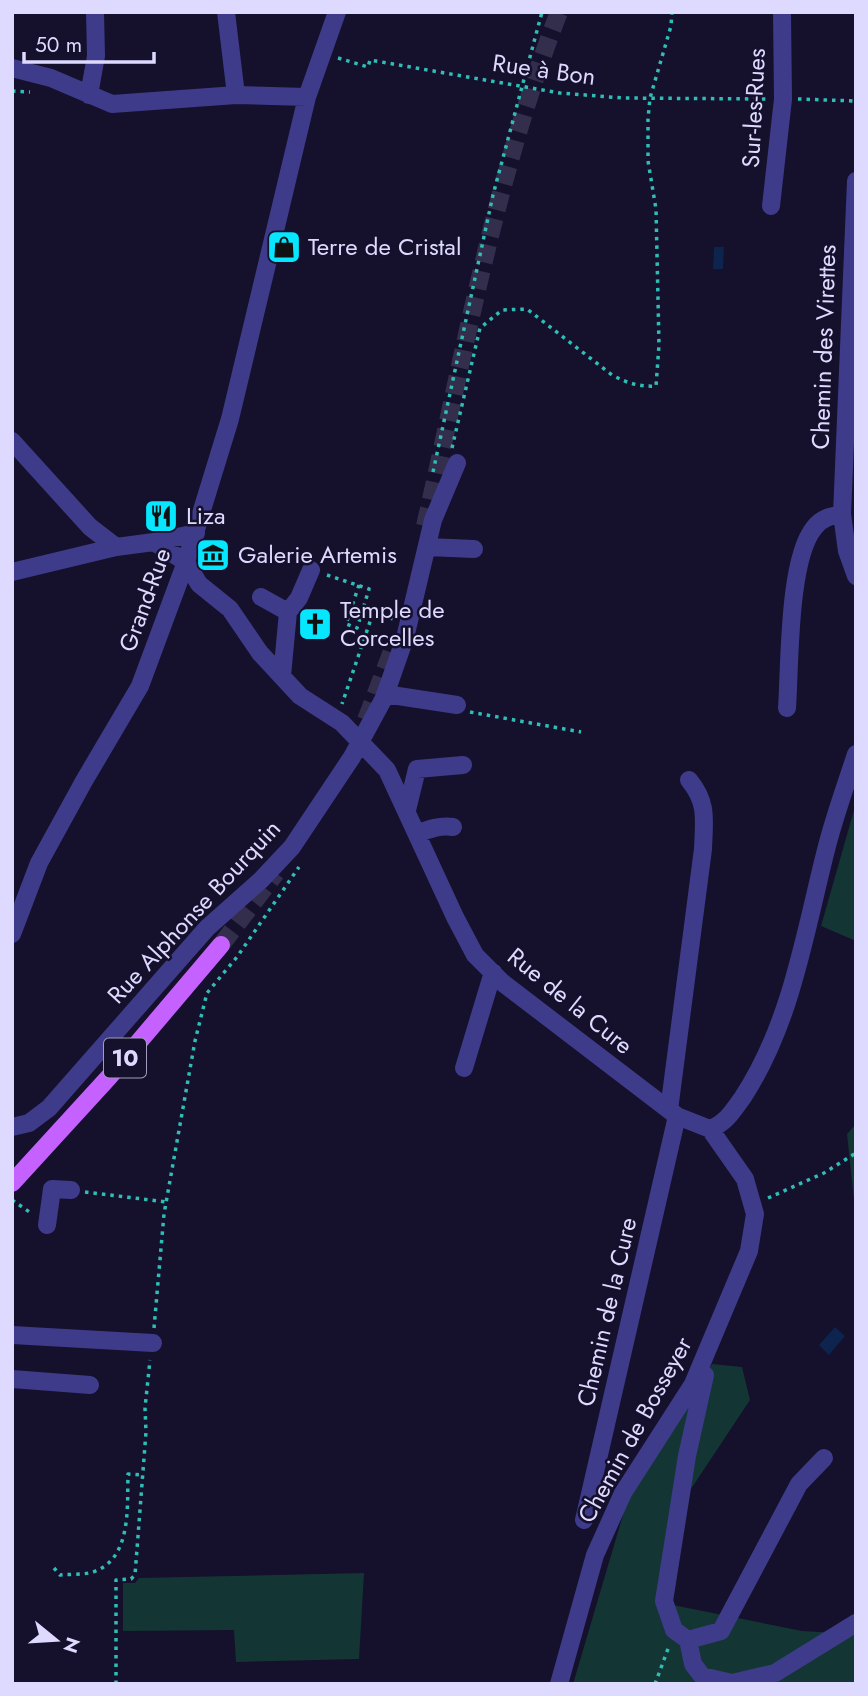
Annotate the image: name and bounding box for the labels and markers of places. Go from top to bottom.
shop icon: Terre de Cristal [265,228,303,266]
place label: Terre de Cristal [308,229,461,264]
restaurant icon: Liza [142,497,180,535]
place label: Liza [186,498,226,533]
museum icon: Galerie Artemis [194,536,232,574]
place label: Galerie Artemis [238,537,397,572]
place label: Temple de Corcelles [340,592,445,655]
church icon: Temple de Corcelles [296,605,334,643]

